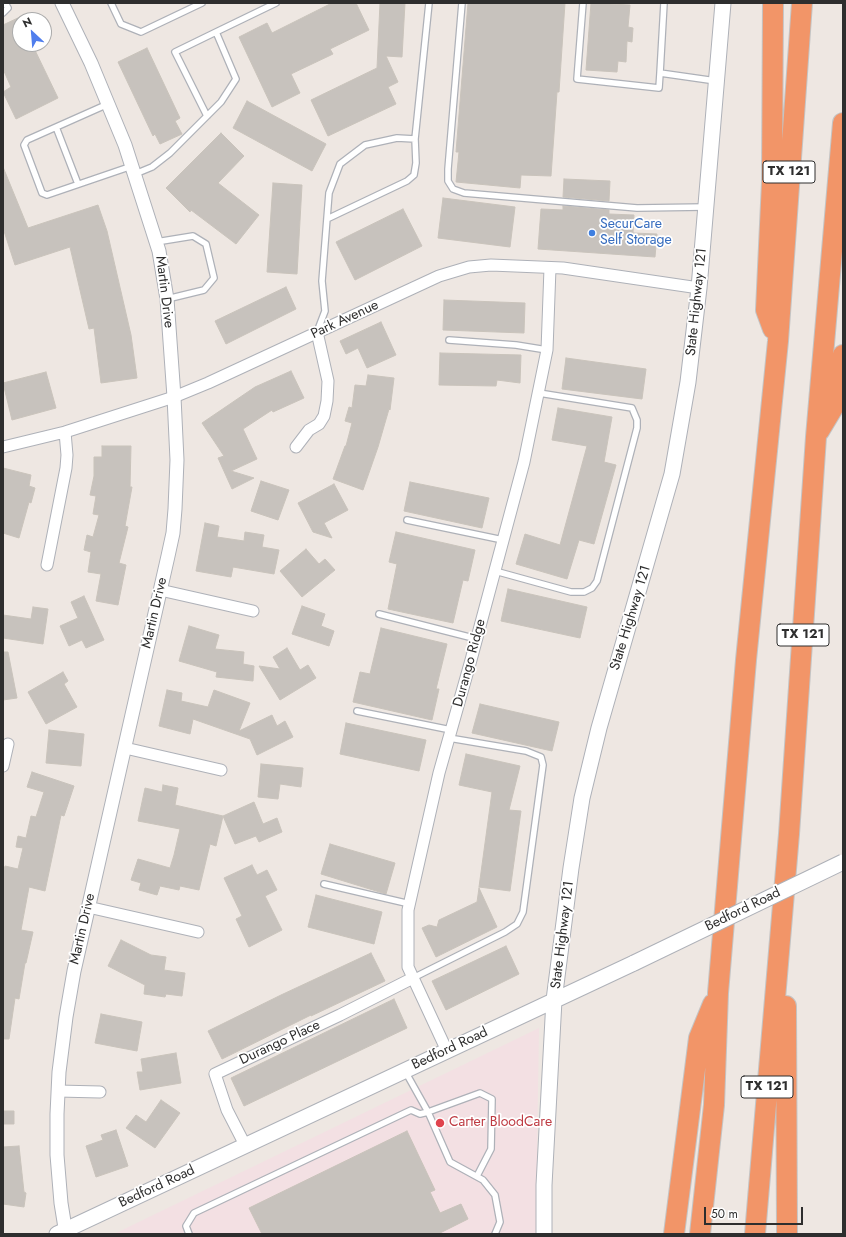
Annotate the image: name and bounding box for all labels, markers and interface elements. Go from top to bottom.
north arrow [12,12,52,52]
text: N [20,13,35,31]
road number: TX 121 [763,161,815,183]
place label: SecurCare Self Storage [600,217,672,250]
marker: SecurCare Self Storage [587,228,597,238]
street label: State Highway 121 [683,247,711,357]
street label: Martin Drive [151,255,177,329]
street label: Park Avenue [308,297,382,343]
street label: State Highway 121 [607,564,655,672]
street label: Martin Drive [139,576,171,650]
street label: Durango Ridge [450,617,490,709]
road number: TX 121 [777,624,829,646]
street label: State Highway 121 [548,880,578,990]
street label: Bedford Road [703,885,783,935]
street label: Martin Drive [67,892,99,966]
street label: Durango Place [237,1017,323,1069]
street label: Bedford Road [409,1024,491,1074]
road number: TX 121 [741,1076,793,1098]
place label: Carter BloodCare [449,1115,552,1131]
marker: Carter BloodCare [434,1117,446,1129]
street label: Bedford Road [116,1162,198,1212]
scale bar [706,1199,805,1225]
text: 50 m [711,1205,738,1223]

